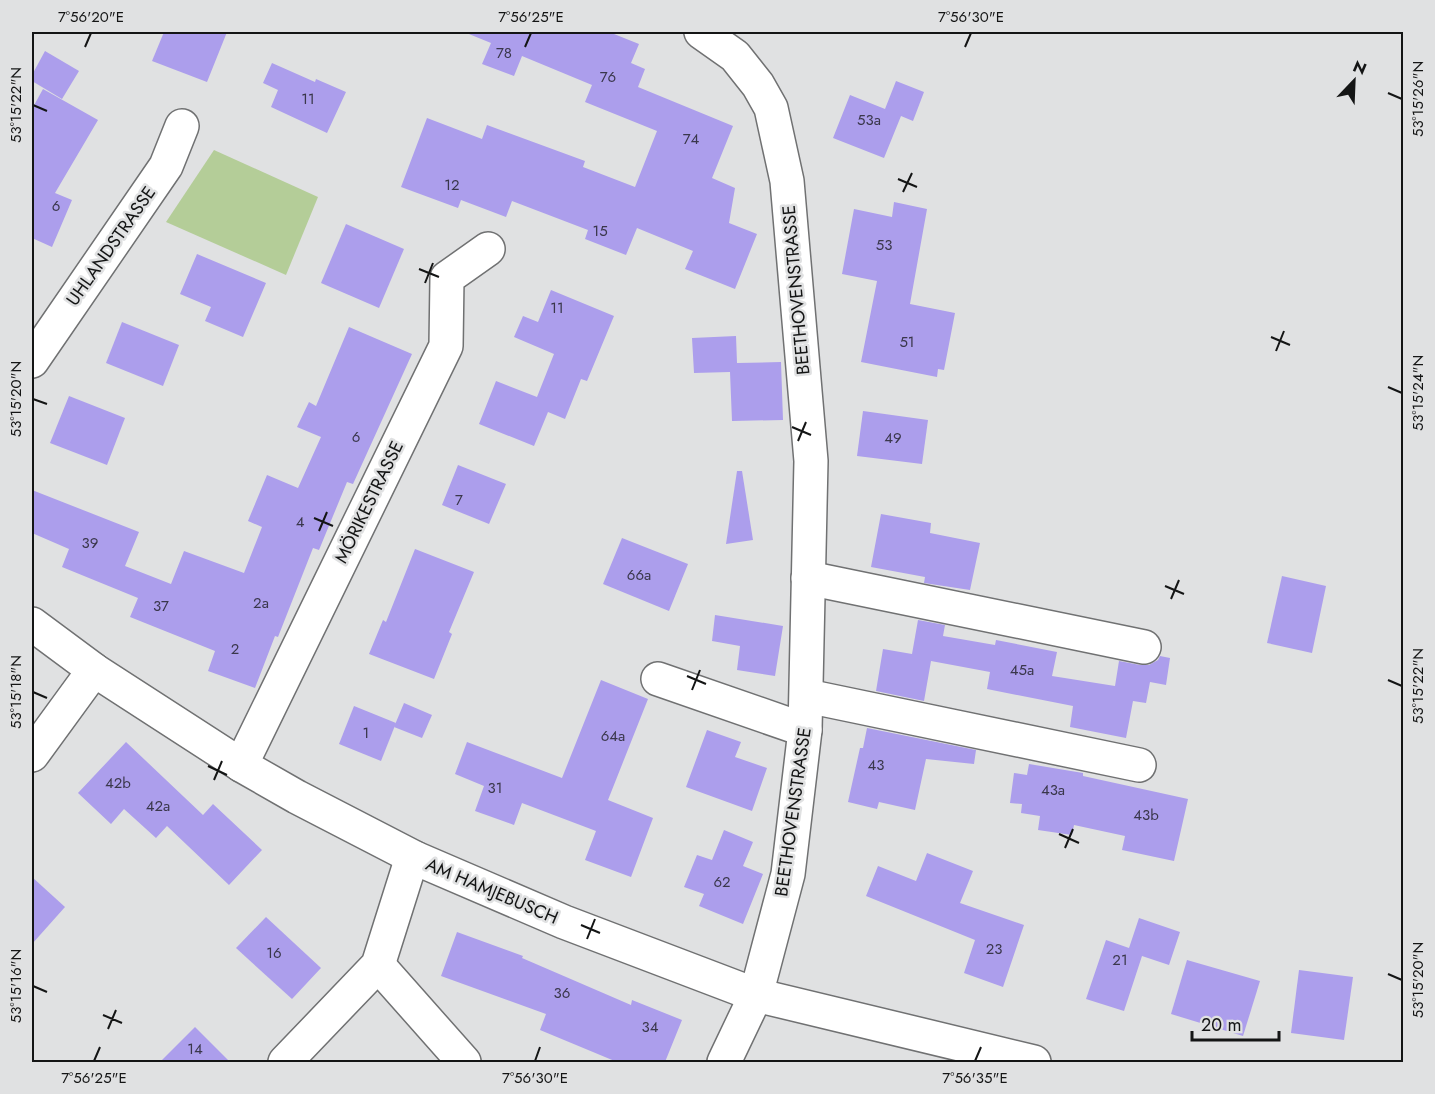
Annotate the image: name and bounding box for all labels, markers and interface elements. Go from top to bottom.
text: 7°56'20"E [58,6,124,28]
text: 7°56'25"E [498,6,564,28]
text: 7°56'30"E [938,6,1004,28]
house number: 78 [496,42,512,64]
north arrow [1324,51,1384,111]
text: N [1349,55,1370,81]
text: 53°15'26"N [1407,61,1429,137]
house number: 76 [600,66,616,88]
text: 53°15'22"N [5,67,27,143]
house number: 11 [301,88,315,110]
house number: 53a [857,109,881,131]
house number: 74 [683,128,700,150]
house number: 12 [444,174,460,196]
street label: UHLANDSTRASSE [60,181,162,311]
house number: 6 [52,195,60,217]
street label: BEETHOVENSTRASSE [776,204,816,376]
house number: 15 [592,220,608,242]
house number: 53 [876,234,892,256]
house number: 11 [550,297,564,319]
house number: 51 [899,331,915,353]
text: 53°15'24"N [1407,355,1429,431]
text: 53°15'20"N [5,361,27,437]
house number: 6 [352,426,360,448]
house number: 49 [884,427,902,449]
street label: MÖRIKESTRASSE [328,436,410,568]
house number: 7 [455,489,463,511]
house number: 4 [296,511,305,533]
house number: 39 [82,532,98,554]
house number: 66a [627,564,651,586]
house number: 2a [253,592,269,614]
house number: 37 [153,595,169,617]
house number: 2 [231,638,239,660]
text: 53°15'22"N [1407,648,1429,724]
text: 53°15'18"N [5,655,27,729]
house number: 45a [1010,659,1034,681]
house number: 1 [363,722,369,744]
house number: 64a [601,725,625,747]
street label: BEETHOVENSTRASSE [768,726,818,898]
house number: 43 [868,754,884,776]
house number: 42b [105,772,131,794]
house number: 31 [488,777,502,799]
house number: 43a [1041,779,1065,801]
house number: 42a [146,795,170,817]
house number: 43b [1133,804,1159,826]
street label: AM HAMJEBUSCH [422,851,562,931]
house number: 62 [713,871,731,893]
house number: 23 [986,938,1002,960]
house number: 16 [266,942,282,964]
text: 53°15'20"N [1407,942,1429,1018]
text: 53°15'16"N [5,949,27,1023]
house number: 21 [1112,949,1128,971]
house number: 36 [554,982,570,1004]
scale bar [1192,1004,1279,1042]
text: 20 m [1201,1012,1241,1038]
house number: 34 [642,1016,659,1038]
house number: 14 [187,1038,203,1060]
text: 7°56'25"E [61,1067,127,1089]
text: 7°56'30"E [502,1067,568,1089]
text: 7°56'35"E [942,1067,1008,1089]

